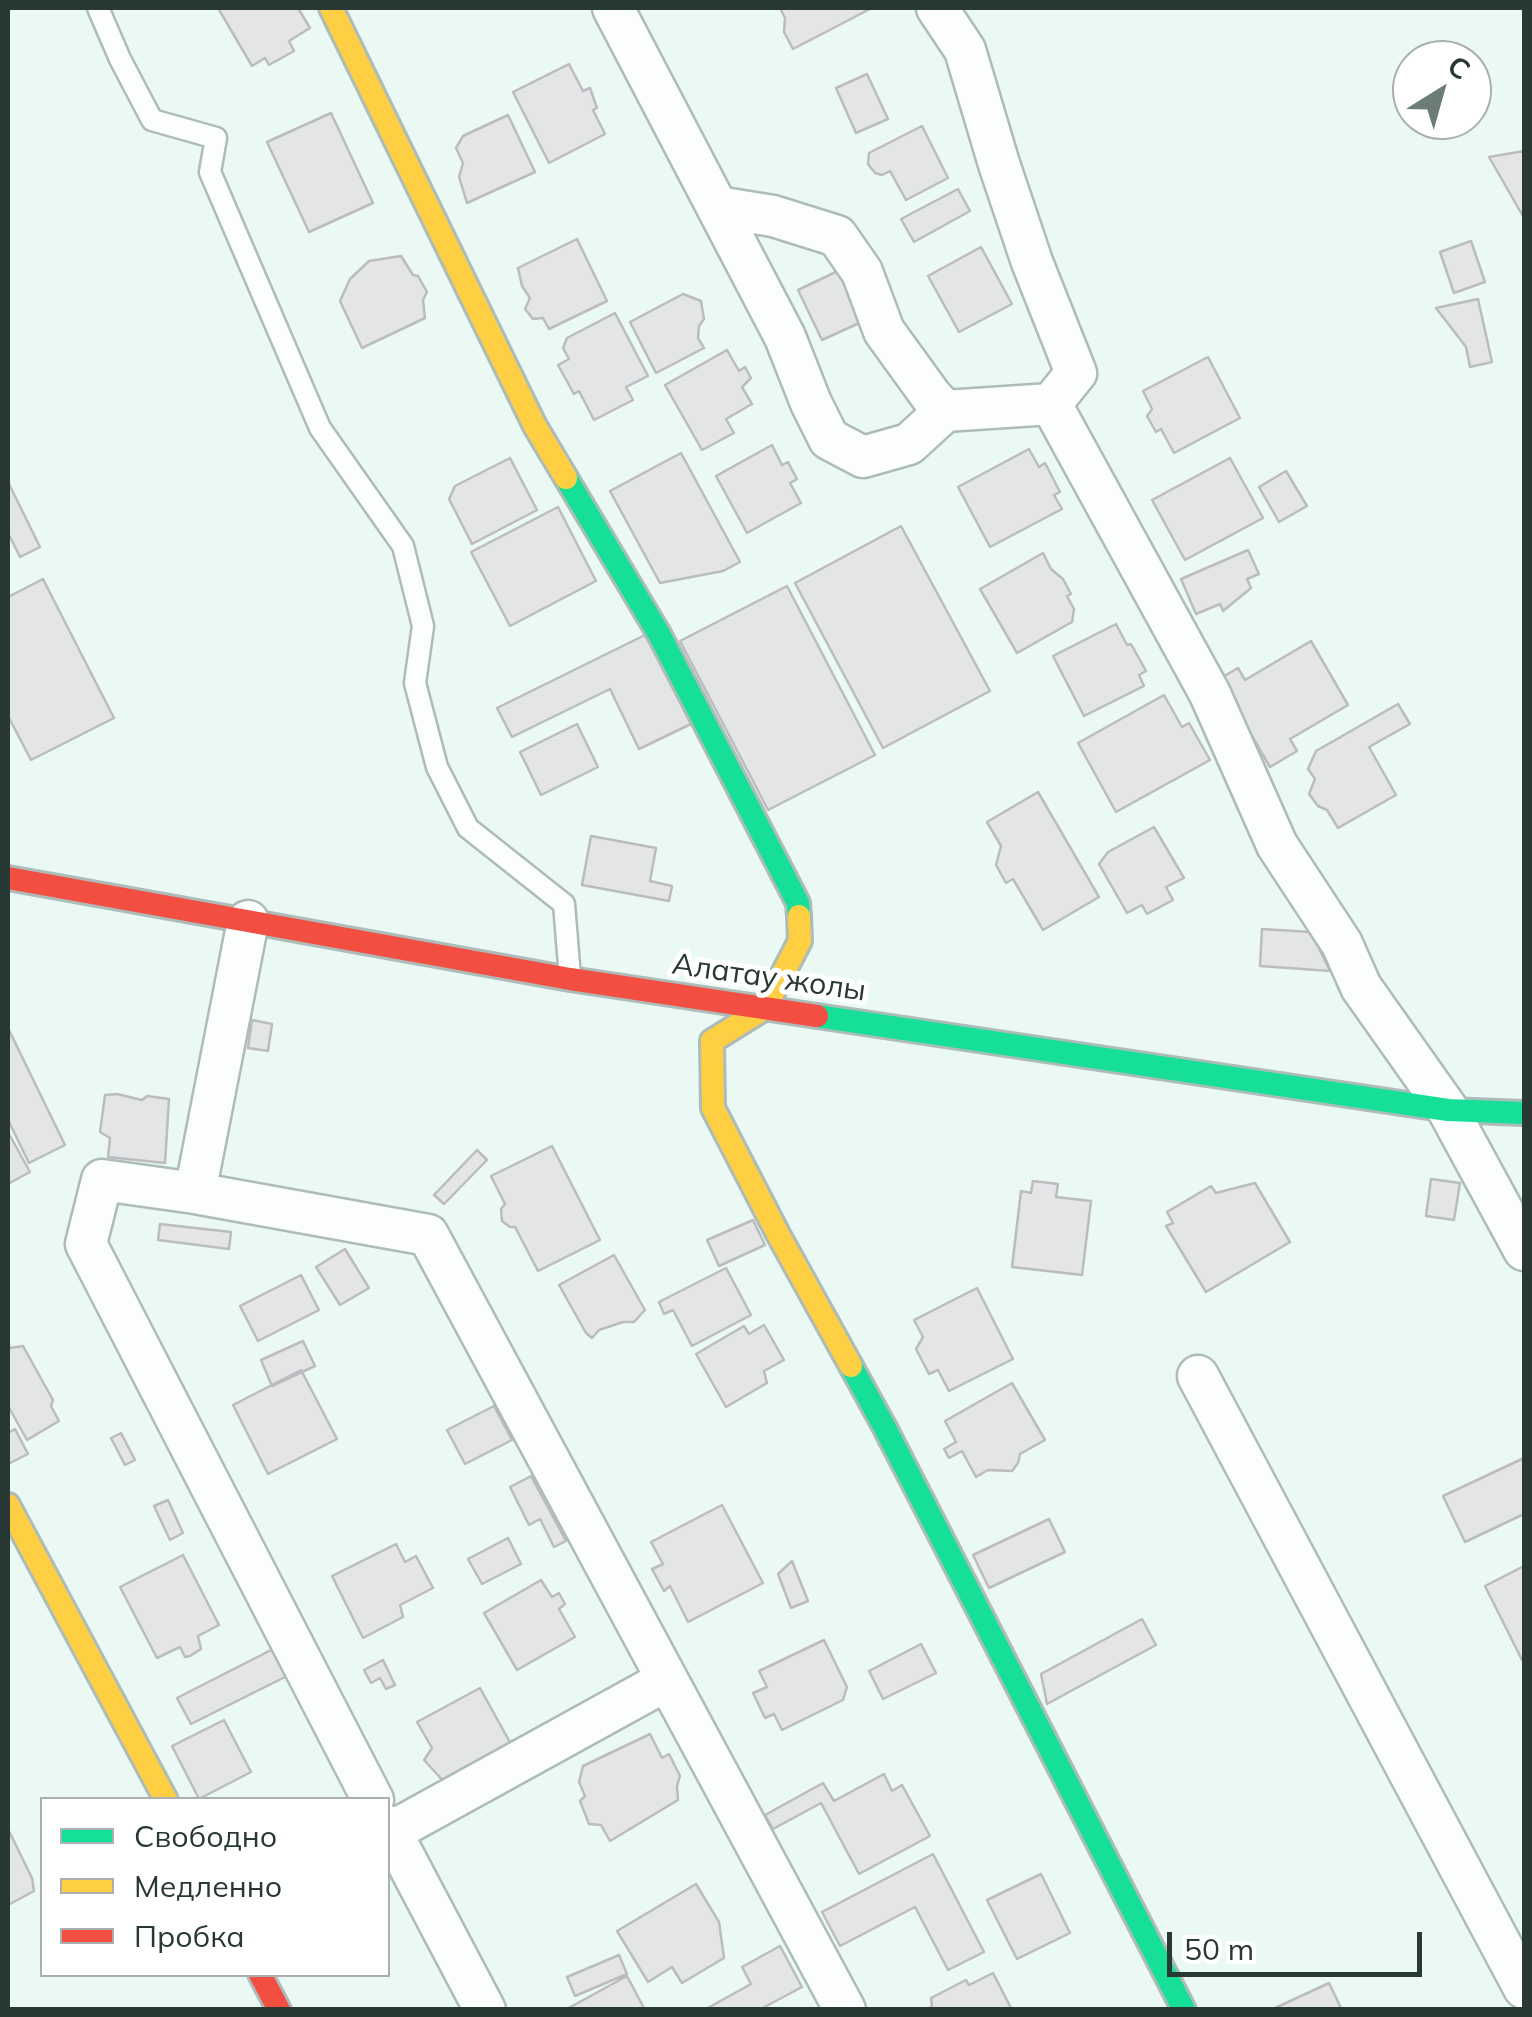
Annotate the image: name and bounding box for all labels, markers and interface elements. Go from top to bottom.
north arrow [1392,40,1492,140]
text: С [1441,47,1477,87]
street label: Алатау жолы [670,947,868,1009]
legend [40,1797,390,1977]
text: Свободно [134,1817,277,1855]
text: Медленно [134,1867,282,1905]
scale bar [1172,1912,1427,1974]
text: Пробка [134,1917,245,1955]
text: 50 m [1184,1930,1254,1968]

